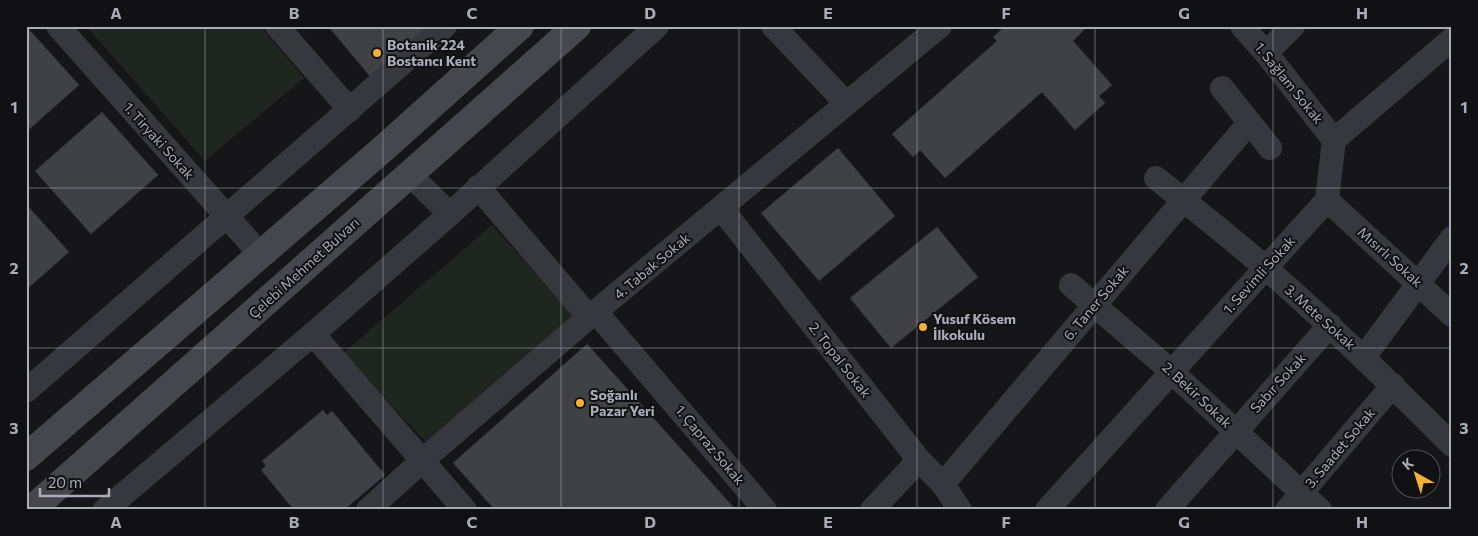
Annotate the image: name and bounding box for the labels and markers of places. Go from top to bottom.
place label: Botanik 224 Bostancı Kent [387,36,476,69]
marker: Botanik 224 Bostancı Kent [371,47,383,59]
place label: Yusuf Kösem İlkokulu [933,310,1016,343]
marker: Yusuf Kösem İlkokulu [917,321,929,333]
place label: Soğanlı Pazar Yeri [590,386,655,419]
marker: Soğanlı Pazar Yeri [574,397,586,409]

